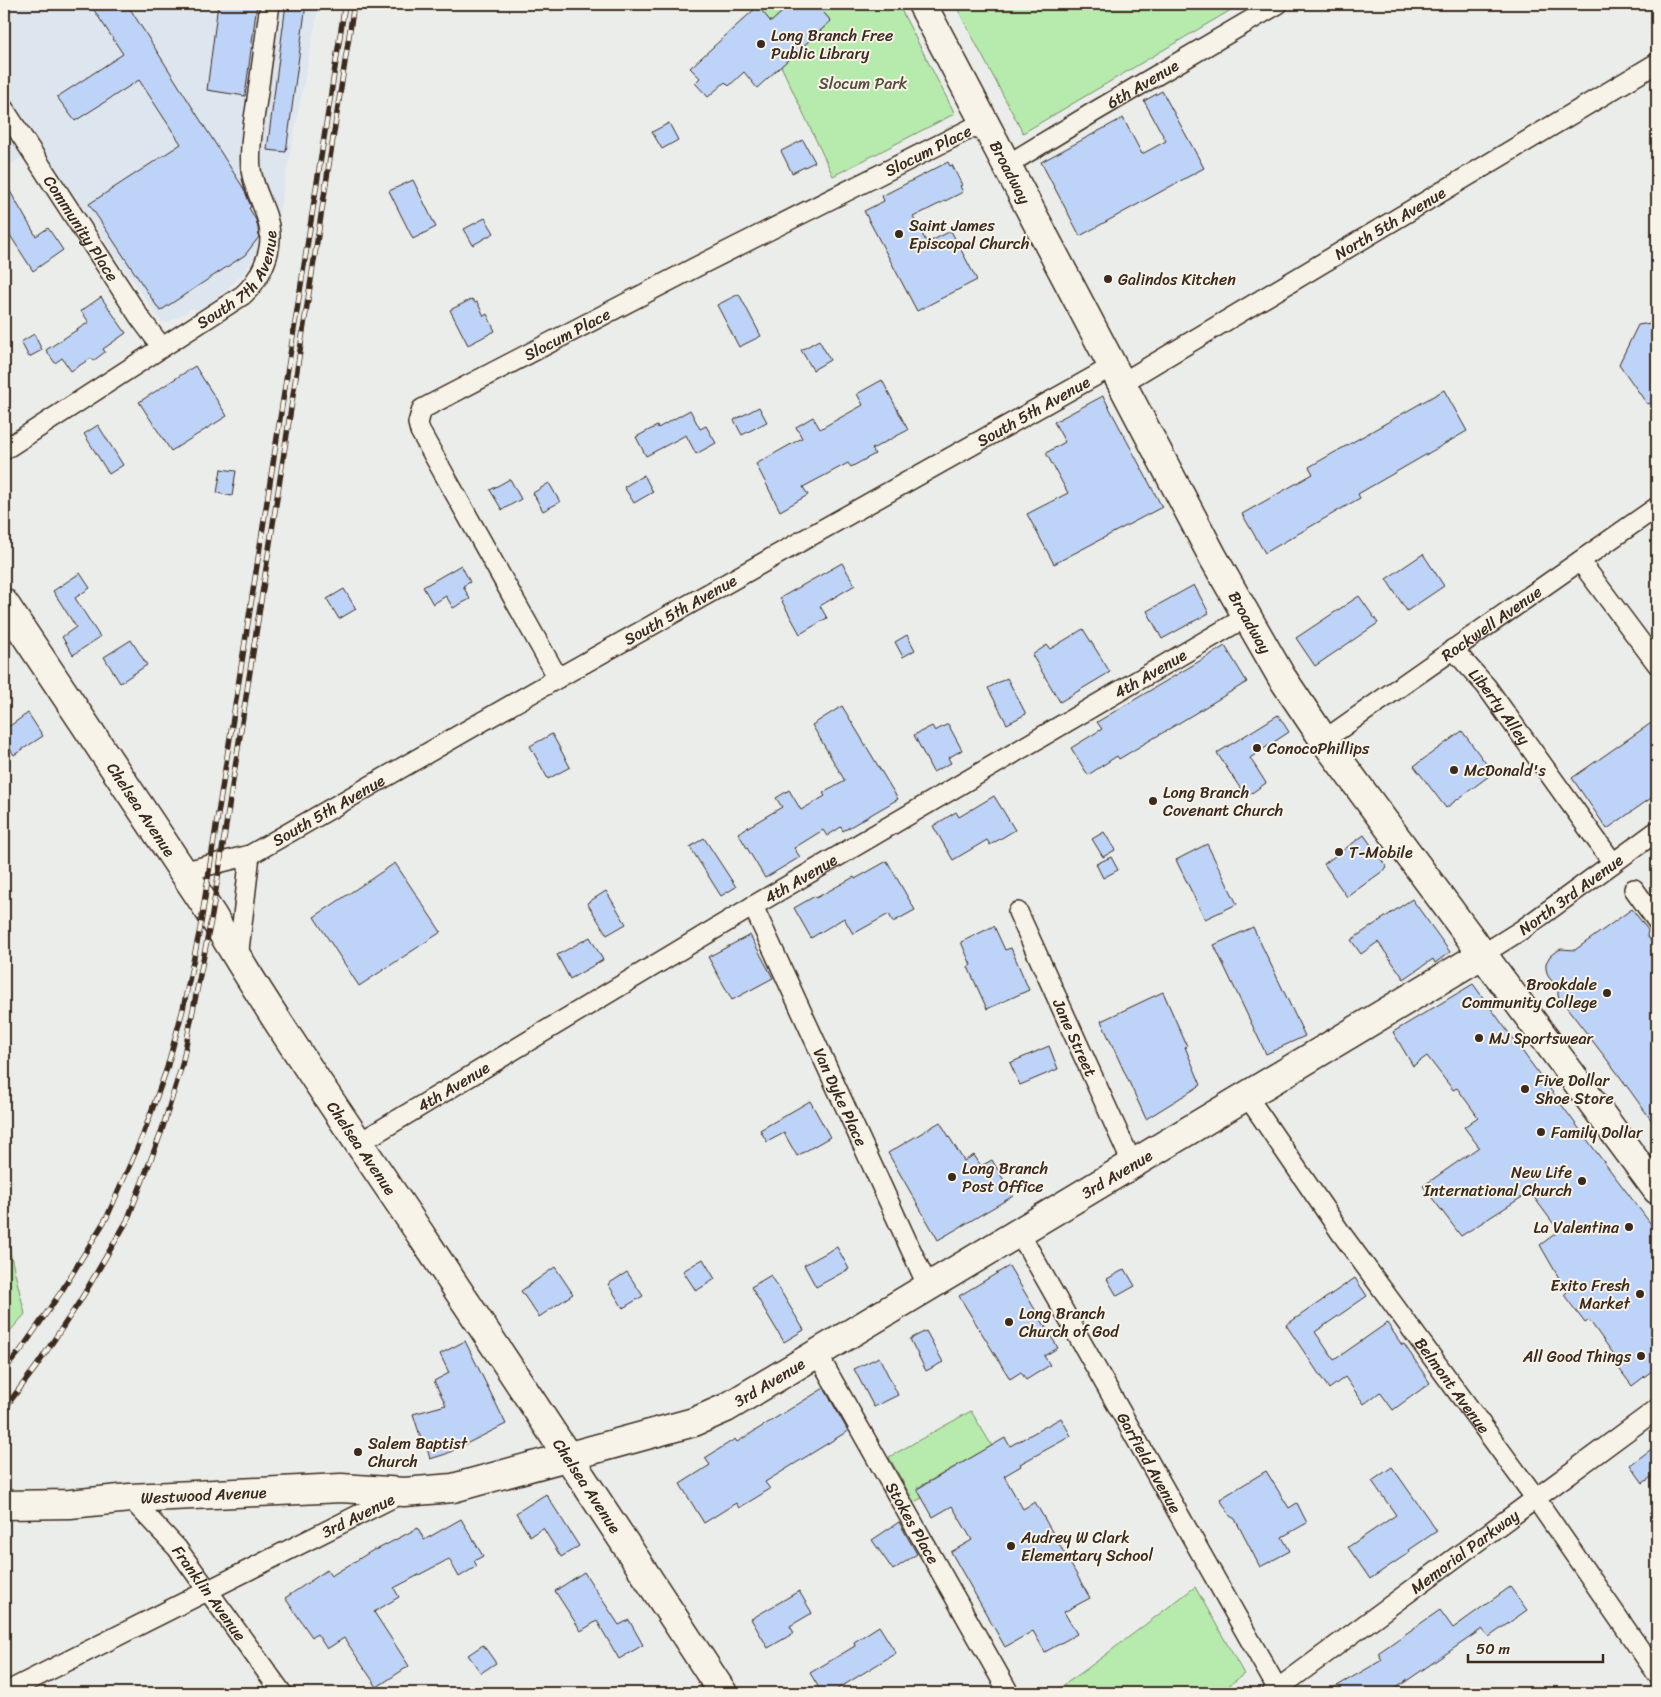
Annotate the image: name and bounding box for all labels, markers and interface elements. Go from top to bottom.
place label: Long Branch Free Public Library [771,21,893,68]
marker: Long Branch Free Public Library [755,38,767,50]
street label: 6th Avenue [1101,51,1185,117]
park label: Slocum Park [819,69,908,98]
street label: Slocum Place [879,117,977,185]
street label: Broadway [981,135,1039,210]
street label: Community Place [35,169,127,288]
street label: North 5th Avenue [1329,178,1452,268]
place label: Saint James Episcopal Church [909,211,1029,258]
marker: Saint James Episcopal Church [893,228,905,240]
street label: South 7th Avenue [190,230,285,337]
place label: Galindos Kitchen [1118,265,1236,294]
marker: Galindos Kitchen [1102,273,1114,285]
street label: Slocum Place [519,300,616,369]
street label: South 5th Avenue [971,368,1096,455]
street label: South 5th Avenue [618,566,743,653]
street label: Rockwell Avenue [1435,578,1548,669]
street label: Broadway [1220,585,1280,660]
street label: 4th Avenue [1108,641,1193,707]
street label: Liberty Alley [1461,661,1538,752]
place label: ConocoPhillips [1267,734,1370,763]
marker: ConocoPhillips [1251,742,1263,754]
street label: Chelsea Avenue [99,756,184,863]
place label: McDonald's [1464,756,1546,785]
marker: McDonald's [1448,764,1460,776]
street label: South 5th Avenue [267,766,391,854]
place label: Long Branch Covenant Church [1163,778,1283,825]
marker: Long Branch Covenant Church [1147,795,1159,807]
place label: T-Mobile [1349,838,1413,867]
street label: 4th Avenue [759,845,843,911]
marker: T-Mobile [1333,846,1345,858]
street label: North 3rd Avenue [1512,846,1630,943]
place label: Brookdale Community College [1462,970,1597,1017]
marker: Brookdale Community College [1601,987,1613,999]
street label: Jane Street [1044,993,1105,1082]
place label: MJ Sportswear [1489,1024,1595,1053]
marker: MJ Sportswear [1473,1032,1485,1044]
street label: Van Dyke Place [805,1043,876,1151]
street label: 4th Avenue [411,1053,496,1120]
place label: Five Dollar Shoe Store [1535,1066,1614,1113]
marker: Five Dollar Shoe Store [1519,1083,1531,1095]
street label: Chelsea Avenue [319,1095,404,1202]
place label: Family Dollar [1551,1118,1644,1147]
marker: Family Dollar [1535,1126,1547,1138]
street label: 3rd Avenue [1075,1141,1158,1207]
place label: Long Branch Post Office [962,1154,1048,1201]
place label: New Life International Church [1423,1158,1572,1205]
marker: Long Branch Post Office [946,1171,958,1183]
marker: New Life International Church [1576,1175,1588,1187]
place label: La Valentina [1533,1213,1620,1242]
marker: La Valentina [1623,1221,1635,1233]
place label: Exito Fresh Market [1551,1271,1631,1318]
marker: Exito Fresh Market [1634,1288,1646,1300]
place label: Long Branch Church of God [1019,1299,1120,1346]
marker: Long Branch Church of God [1003,1316,1015,1328]
street label: Belmont Avenue [1407,1331,1498,1440]
place label: All Good Things [1522,1342,1632,1371]
street label: 3rd Avenue [728,1350,811,1415]
marker: All Good Things [1635,1350,1647,1362]
street label: Garfield Avenue [1109,1407,1190,1519]
place label: Salem Baptist Church [368,1429,468,1476]
street label: Chelsea Avenue [545,1432,629,1540]
marker: Salem Baptist Church [352,1446,364,1458]
street label: Stokes Place [877,1476,948,1570]
street label: Westwood Avenue [140,1478,267,1512]
street label: 3rd Avenue [316,1485,400,1546]
street label: Memorial Parkway [1404,1501,1526,1602]
place label: Audrey W Clark Elementary School [1020,1523,1153,1570]
street label: Franklin Avenue [164,1539,254,1648]
marker: Audrey W Clark Elementary School [1005,1540,1017,1552]
scale bar [1468,1632,1604,1664]
text: 50 m [1476,1636,1511,1662]

